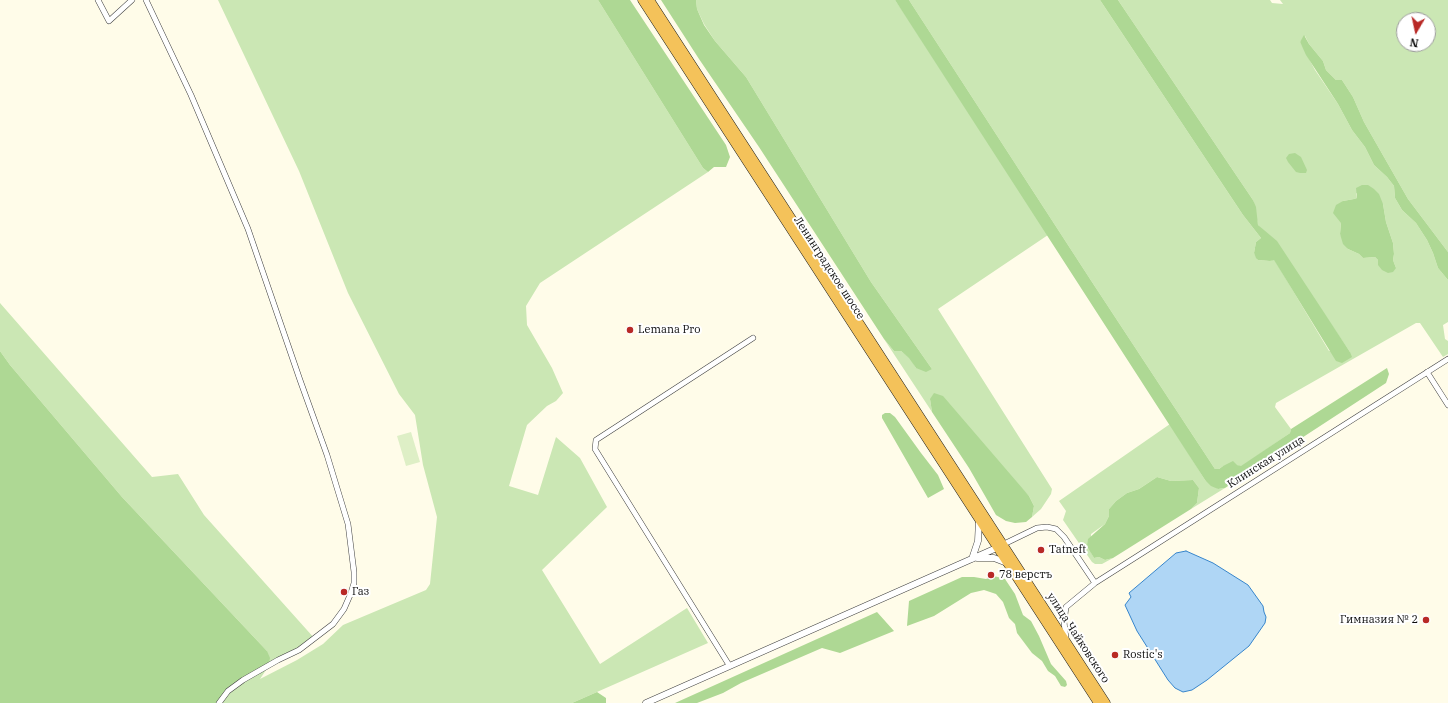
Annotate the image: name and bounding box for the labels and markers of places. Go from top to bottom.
place label: Lemana Pro [638,323,700,337]
marker: Lemana Pro [625,325,635,335]
place label: Tatneft [1049,543,1086,557]
marker: Tatneft [1036,545,1046,555]
place label: 78 верстъ [999,568,1052,582]
marker: 78 верстъ [986,570,996,580]
place label: Газ [352,585,369,599]
marker: Газ [339,587,349,597]
place label: Гимназия № 2 [1340,613,1418,627]
marker: Гимназия № 2 [1421,615,1431,625]
place label: Rostic's [1123,648,1163,662]
marker: Rostic's [1110,650,1120,660]

